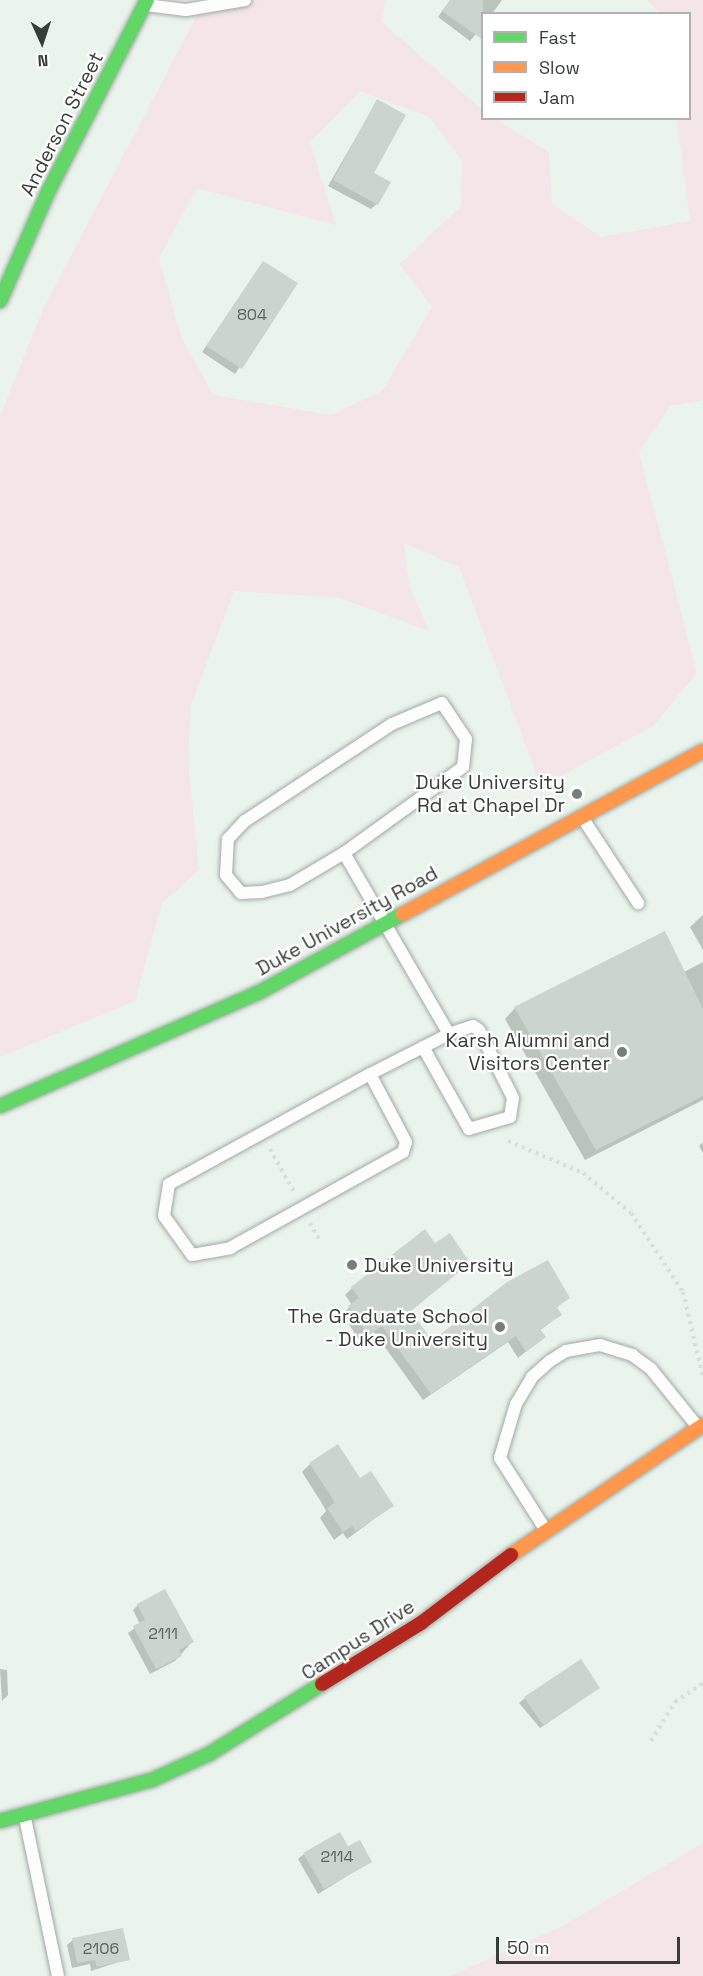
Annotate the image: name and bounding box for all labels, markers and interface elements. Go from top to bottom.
north arrow [12,12,72,72]
legend [481,12,691,120]
text: Fast [539,26,576,49]
street label: Anderson Street [15,48,109,200]
text: N [37,50,49,71]
text: Slow [539,56,580,79]
text: Jam [539,86,575,109]
house number: 804 [237,305,267,325]
place label: Duke University Rd at Chapel Dr [415,771,565,818]
marker: Duke University Rd at Chapel Dr [570,787,584,801]
street label: Duke University Road [252,861,442,981]
place label: Karsh Alumni and Visitors Center [445,1028,610,1075]
marker: Karsh Alumni and Visitors Center [615,1045,629,1059]
place label: Duke University [364,1253,514,1277]
marker: Duke University [345,1258,359,1272]
place label: The Graduate School - Duke University [287,1304,488,1351]
marker: The Graduate School - Duke University [493,1320,507,1334]
street label: Campus Drive [297,1594,419,1686]
house number: 2111 [148,1624,178,1644]
house number: 2114 [320,1847,354,1867]
scale bar [499,1925,684,1963]
text: 50 m [507,1936,549,1959]
house number: 2106 [83,1939,119,1959]

